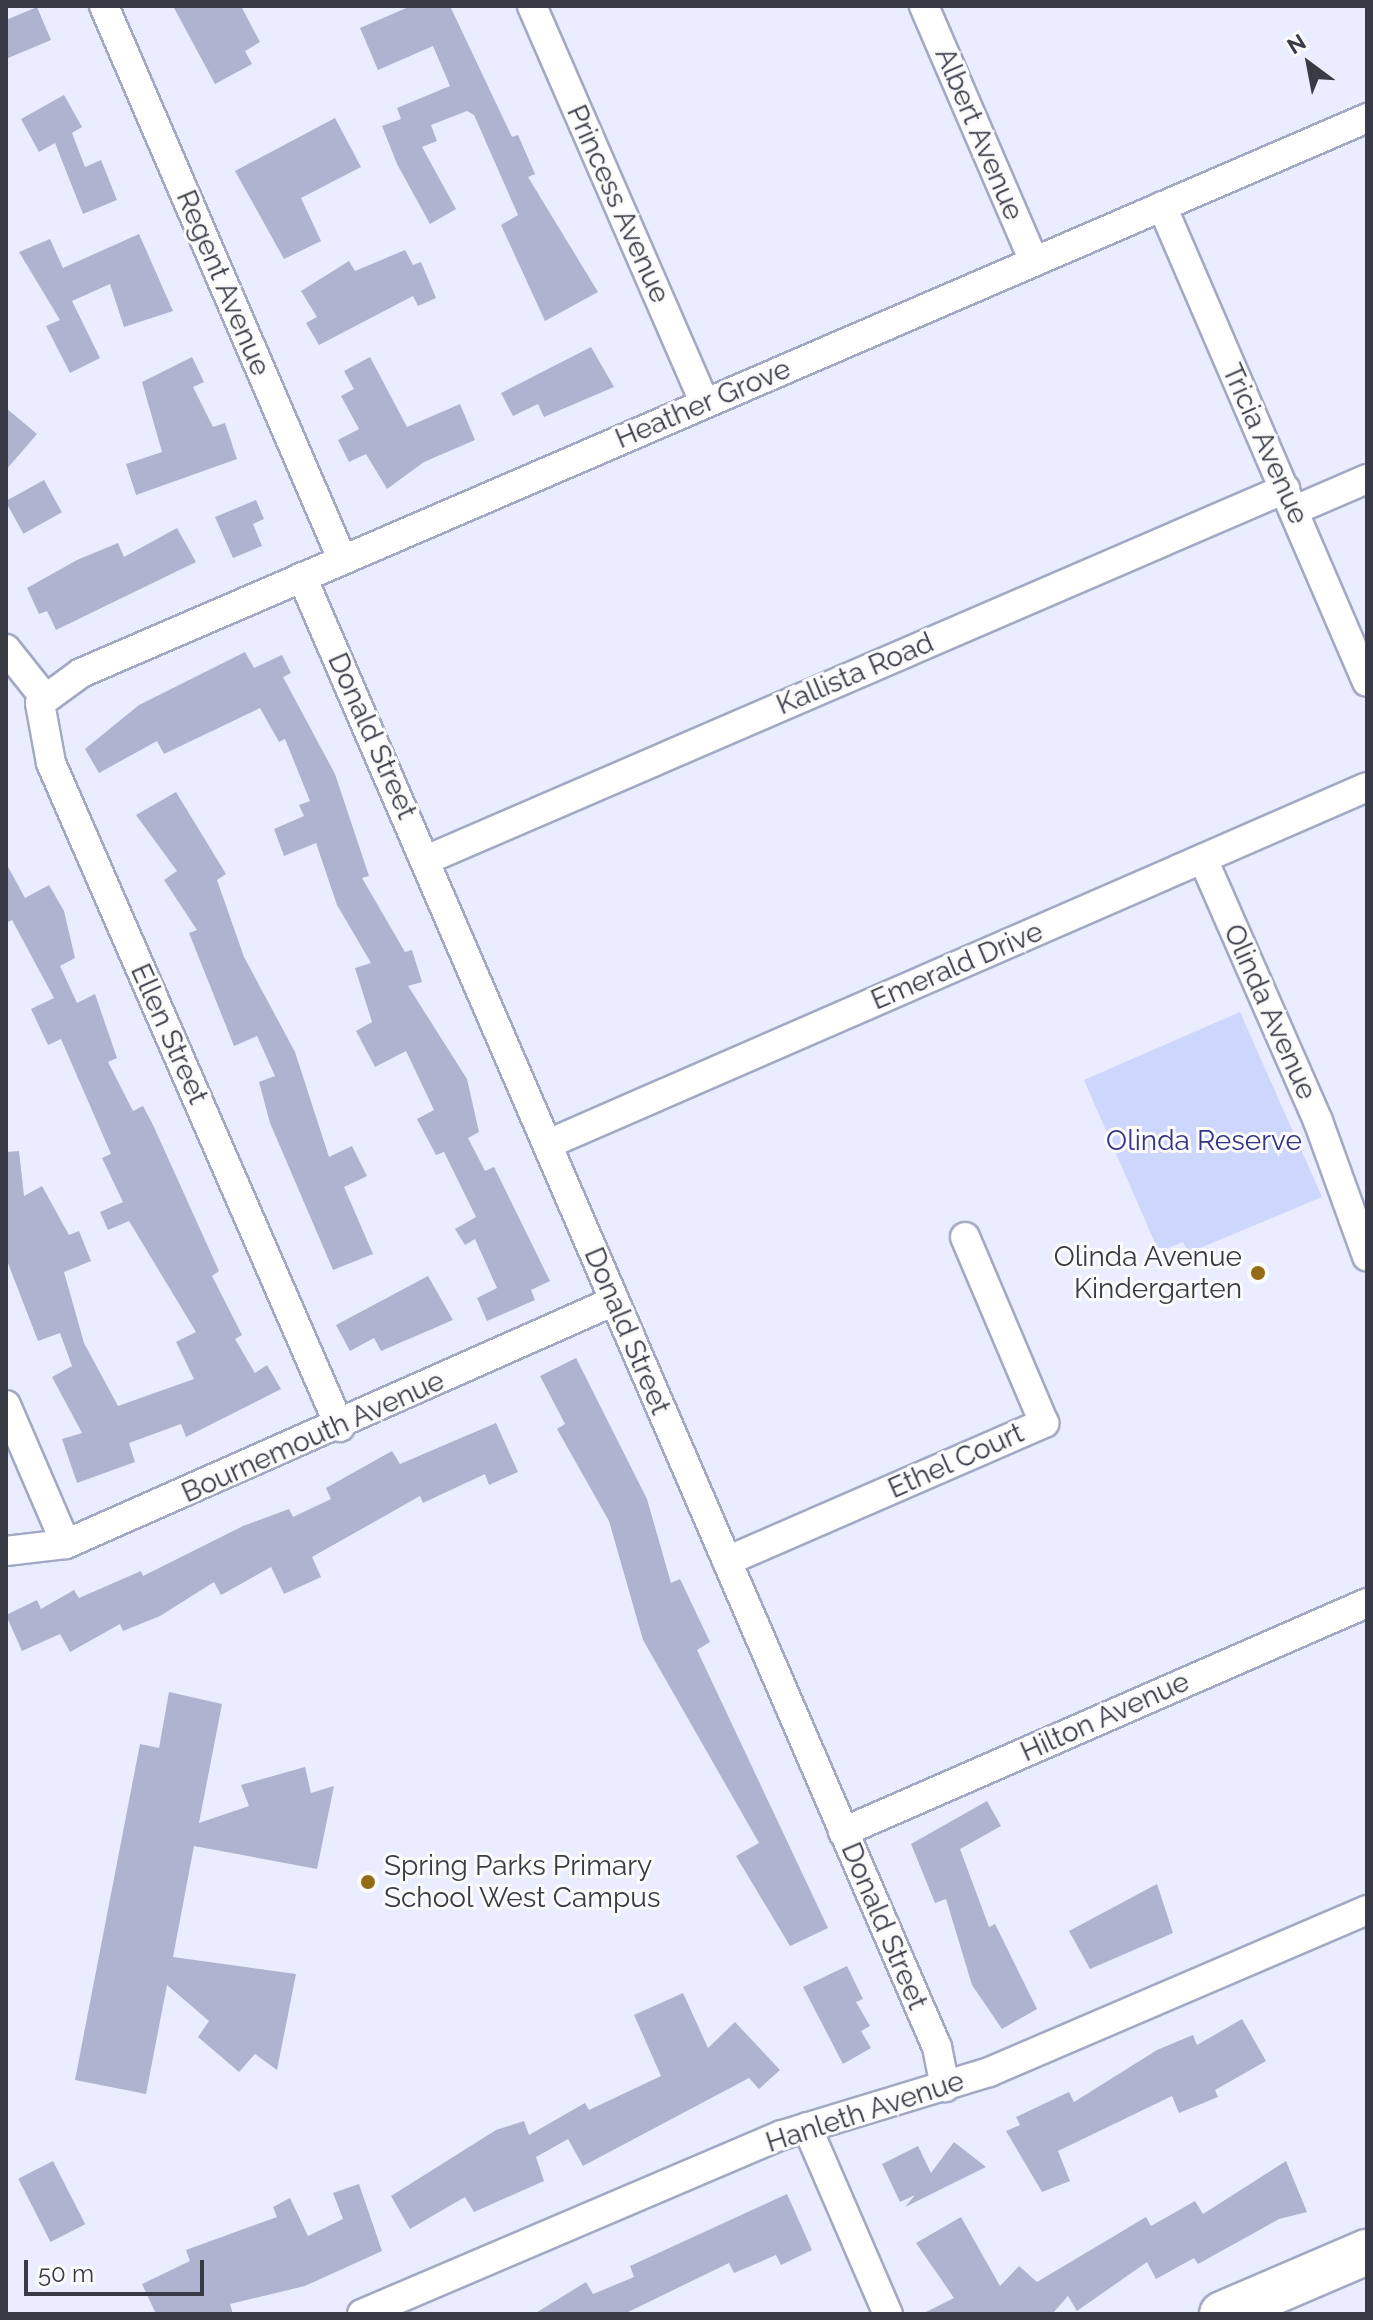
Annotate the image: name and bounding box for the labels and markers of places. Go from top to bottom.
place label: Olinda Avenue Kindergarten [1053,1240,1242,1306]
marker: Olinda Avenue Kindergarten [1249,1264,1267,1282]
place label: Spring Parks Primary School West Campus [384,1849,662,1915]
marker: Spring Parks Primary School West Campus [359,1873,377,1891]

